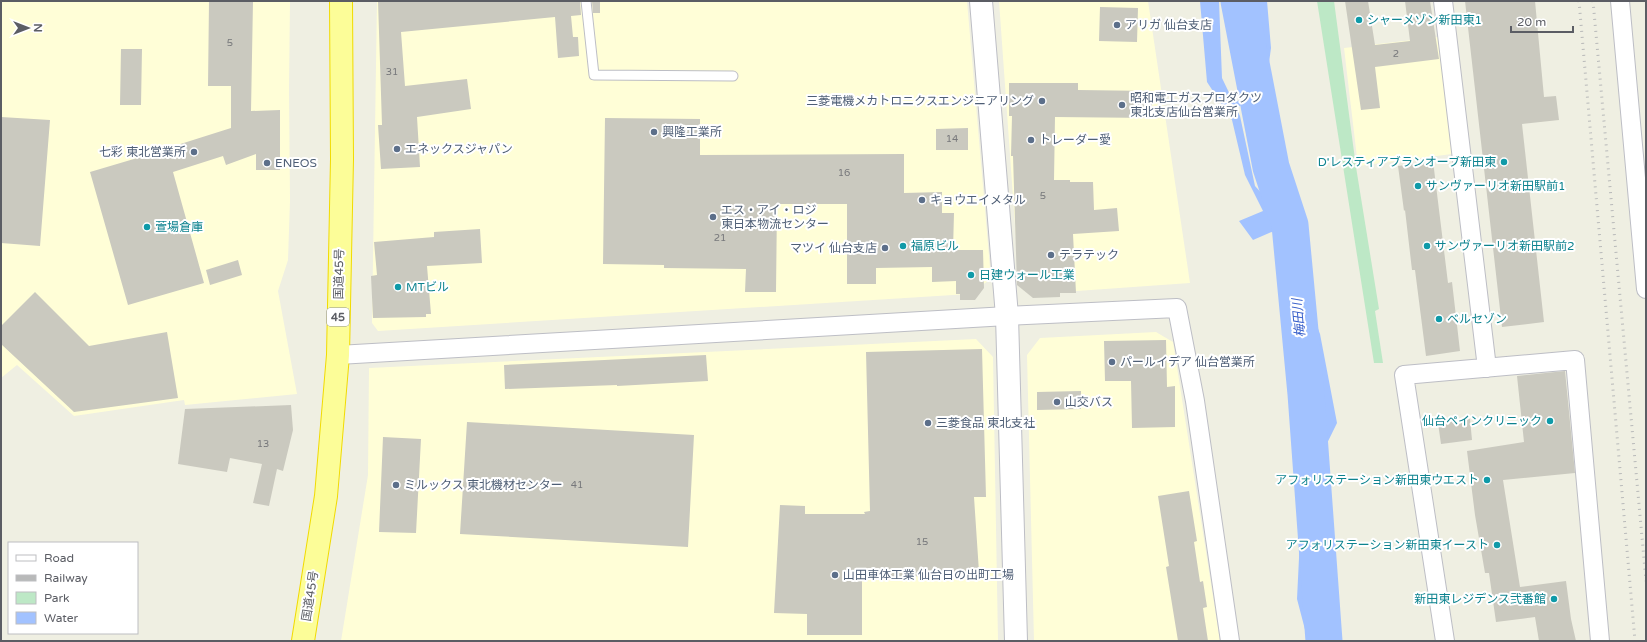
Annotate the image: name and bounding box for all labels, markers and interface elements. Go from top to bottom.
north arrow [8,8,48,48]
scale bar [1511,8,1573,34]
place label: シャーメゾン新田東1 [1367,13,1482,27]
marker: シャーメゾン新田東1 [1354,15,1364,25]
text: 20 m [1517,15,1546,29]
place label: アリガ 仙台支店 [1125,18,1212,32]
marker: アリガ 仙台支店 [1112,20,1122,30]
text: N [31,24,44,32]
house number: 5 [227,37,233,49]
house number: 2 [1393,48,1399,60]
house number: 31 [386,66,398,78]
place label: 昭和電工ガスプロダクツ 東北支店仙台営業所 [1130,91,1262,119]
place label: 三菱電機メカトロニクスエンジニアリング [806,94,1034,108]
marker: 三菱電機メカトロニクスエンジニアリング [1037,96,1047,106]
marker: 昭和電工ガスプロダクツ 東北支店仙台営業所 [1117,100,1127,110]
place label: 興隆工業所 [662,125,722,139]
marker: 興隆工業所 [649,127,659,137]
house number: 14 [946,133,958,145]
place label: トレーダー愛 [1039,133,1111,147]
marker: トレーダー愛 [1026,135,1036,145]
place label: エネックスジャパン [405,142,513,156]
marker: エネックスジャパン [392,144,402,154]
place label: 七彩 東北営業所 [99,145,186,159]
marker: 七彩 東北営業所 [189,147,199,157]
place label: D'レスティアブランオーブ新田東 [1318,155,1496,169]
place label: ENEOS [275,156,317,170]
marker: D'レスティアブランオーブ新田東 [1499,157,1509,167]
marker: ENEOS [262,158,272,168]
house number: 16 [838,167,850,179]
place label: サンヴァーリオ新田駅前1 [1426,179,1566,193]
marker: サンヴァーリオ新田駅前1 [1413,181,1423,191]
house number: 5 [1040,190,1046,202]
place label: キョウエイメタル [930,193,1026,207]
marker: キョウエイメタル [917,195,927,205]
place label: エス・アイ・ロジ 東日本物流センター [721,203,829,231]
marker: エス・アイ・ロジ 東日本物流センター [708,212,718,222]
place label: 萱場倉庫 [155,220,203,234]
marker: 萱場倉庫 [142,222,152,232]
house number: 21 [714,232,726,244]
place label: 福原ビル [911,239,959,253]
place label: サンヴァーリオ新田駅前2 [1435,239,1575,253]
place label: マツイ 仙台支店 [790,241,877,255]
marker: 福原ビル [898,241,908,251]
marker: サンヴァーリオ新田駅前2 [1422,241,1432,251]
marker: マツイ 仙台支店 [880,243,890,253]
street label: 国道45号 [332,248,346,300]
place label: テラテック [1059,248,1119,262]
marker: テラテック [1046,250,1056,260]
place label: 日建ウォール工業 [979,268,1075,282]
marker: 日建ウォール工業 [966,270,976,280]
place label: MTビル [406,280,449,294]
marker: MTビル [393,282,403,292]
water label: 梅田川 [1289,296,1309,338]
road number: 45 [327,308,349,326]
place label: ベルセゾン [1447,312,1507,326]
marker: ベルセゾン [1434,314,1444,324]
place label: パールイデア 仙台営業所 [1120,355,1255,369]
marker: パールイデア 仙台営業所 [1107,357,1117,367]
place label: 山交バス [1065,395,1113,409]
marker: 山交バス [1052,397,1062,407]
place label: 仙台ペインクリニック [1422,414,1542,428]
place label: 三菱食品 東北支社 [936,416,1035,430]
marker: 仙台ペインクリニック [1545,416,1555,426]
marker: 三菱食品 東北支社 [923,418,933,428]
house number: 13 [257,438,269,450]
place label: アフォリステーション新田東ウエスト [1275,473,1479,487]
marker: アフォリステーション新田東ウエスト [1482,475,1492,485]
place label: ミルックス 東北機材センター [404,478,563,492]
house number: 41 [571,479,583,491]
marker: ミルックス 東北機材センター [391,480,401,490]
house number: 15 [916,536,928,548]
place label: アフォリステーション新田東イースト [1286,538,1489,552]
marker: アフォリステーション新田東イースト [1492,540,1502,550]
legend [8,542,138,634]
text: Road [44,551,74,565]
place label: 山田車体工業 仙台日の出町工場 [843,568,1014,582]
street label: 国道45号 [299,570,321,622]
marker: 山田車体工業 仙台日の出町工場 [830,570,840,580]
text: Railway [44,571,88,585]
text: Park [44,591,70,605]
place label: 新田東レジデンス弐番館 [1414,592,1546,606]
marker: 新田東レジデンス弐番館 [1549,594,1559,604]
text: Water [44,611,79,625]

